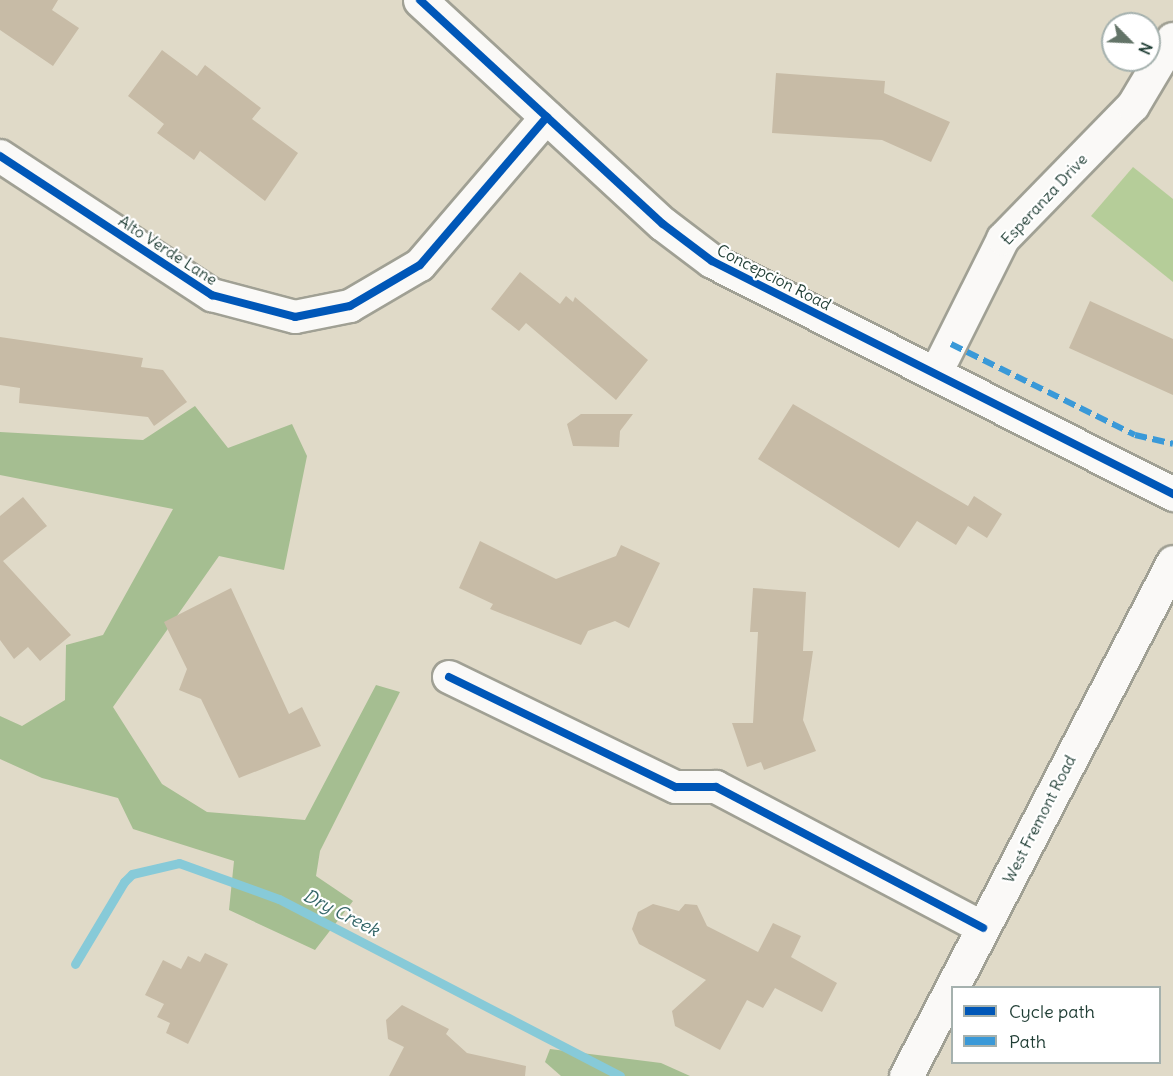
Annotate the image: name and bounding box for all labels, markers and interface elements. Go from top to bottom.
north arrow [1101,12,1161,72]
text: N [1134,39,1157,58]
street label: Esperanza Drive [997,149,1091,249]
street label: Alto Verde Lane [115,211,221,289]
street label: Concepcion Road [714,240,834,314]
street label: West Fremont Road [998,752,1080,886]
water label: Dry Creek [300,885,382,941]
legend [951,986,1161,1064]
text: Cycle path [1009,1000,1095,1023]
text: Path [1009,1030,1046,1053]

